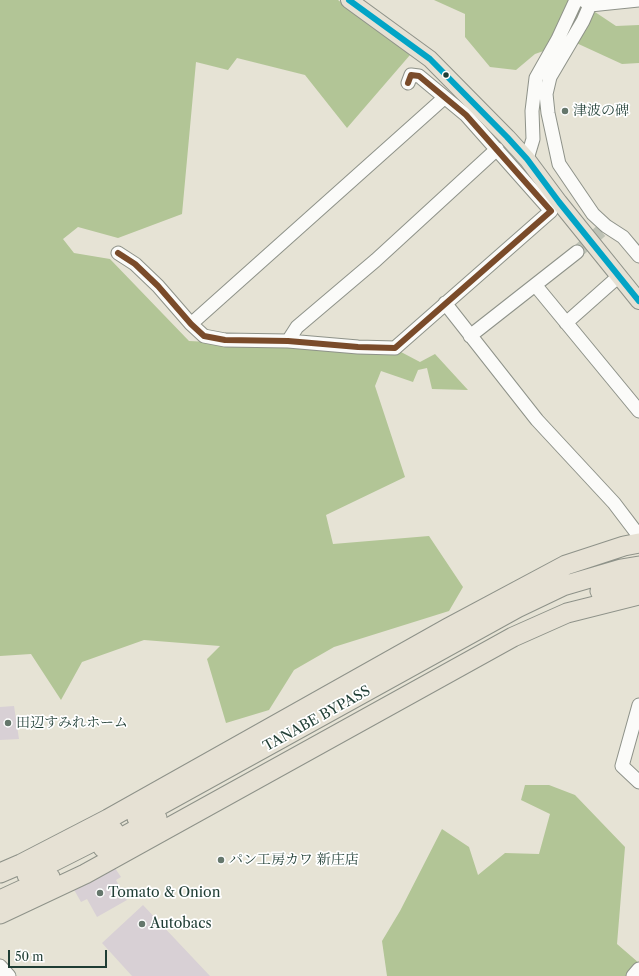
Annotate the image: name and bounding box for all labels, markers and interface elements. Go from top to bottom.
unlabelled marker [441,70,451,80]
place label: 津波の碑 [573,103,629,119]
marker: 津波の碑 [560,106,570,116]
street label: TANABE BYPASS [261,683,373,755]
place label: 田辺すみれホーム [16,715,128,731]
marker: 田辺すみれホーム [3,718,13,728]
place label: パン工房カワ 新庄店 [229,852,359,868]
marker: パン工房カワ 新庄店 [216,855,226,865]
place label: Tomato & Onion [108,885,220,901]
marker: Tomato & Onion [95,888,105,898]
place label: Autobacs [150,916,212,932]
marker: Autobacs [137,919,147,929]
scale bar [10,942,109,968]
text: 50 m [15,949,44,964]

